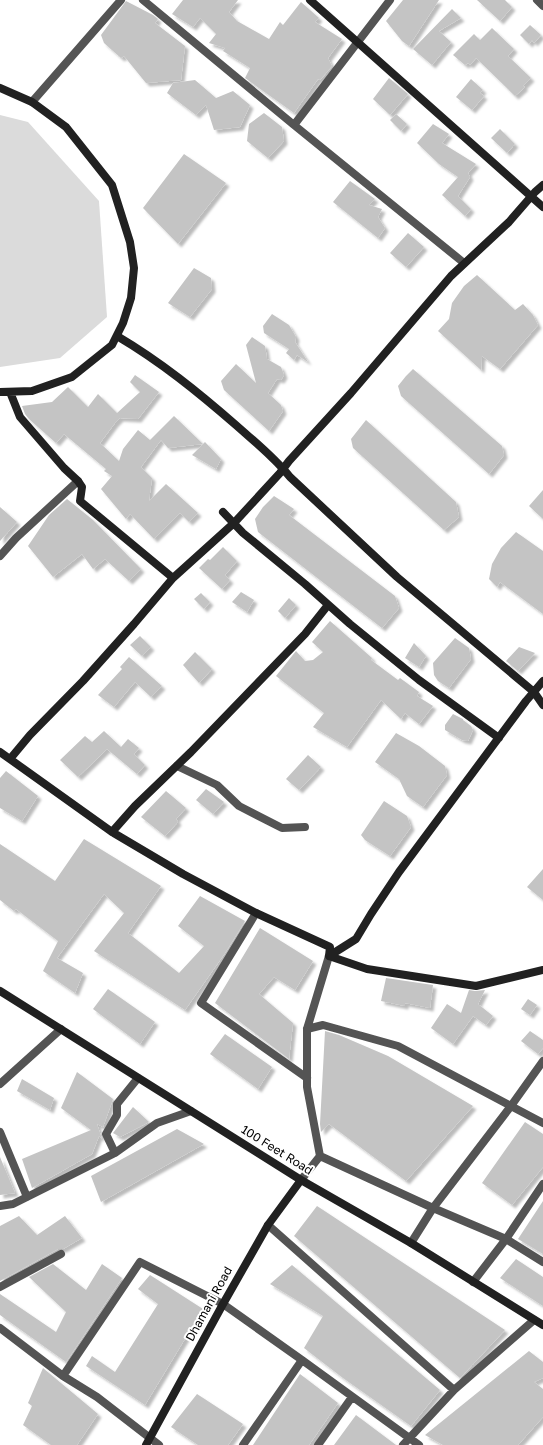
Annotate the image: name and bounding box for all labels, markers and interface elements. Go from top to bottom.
street label: 100 Feet Road [239,1122,316,1178]
street label: Dhamani Road [182,1264,235,1344]

